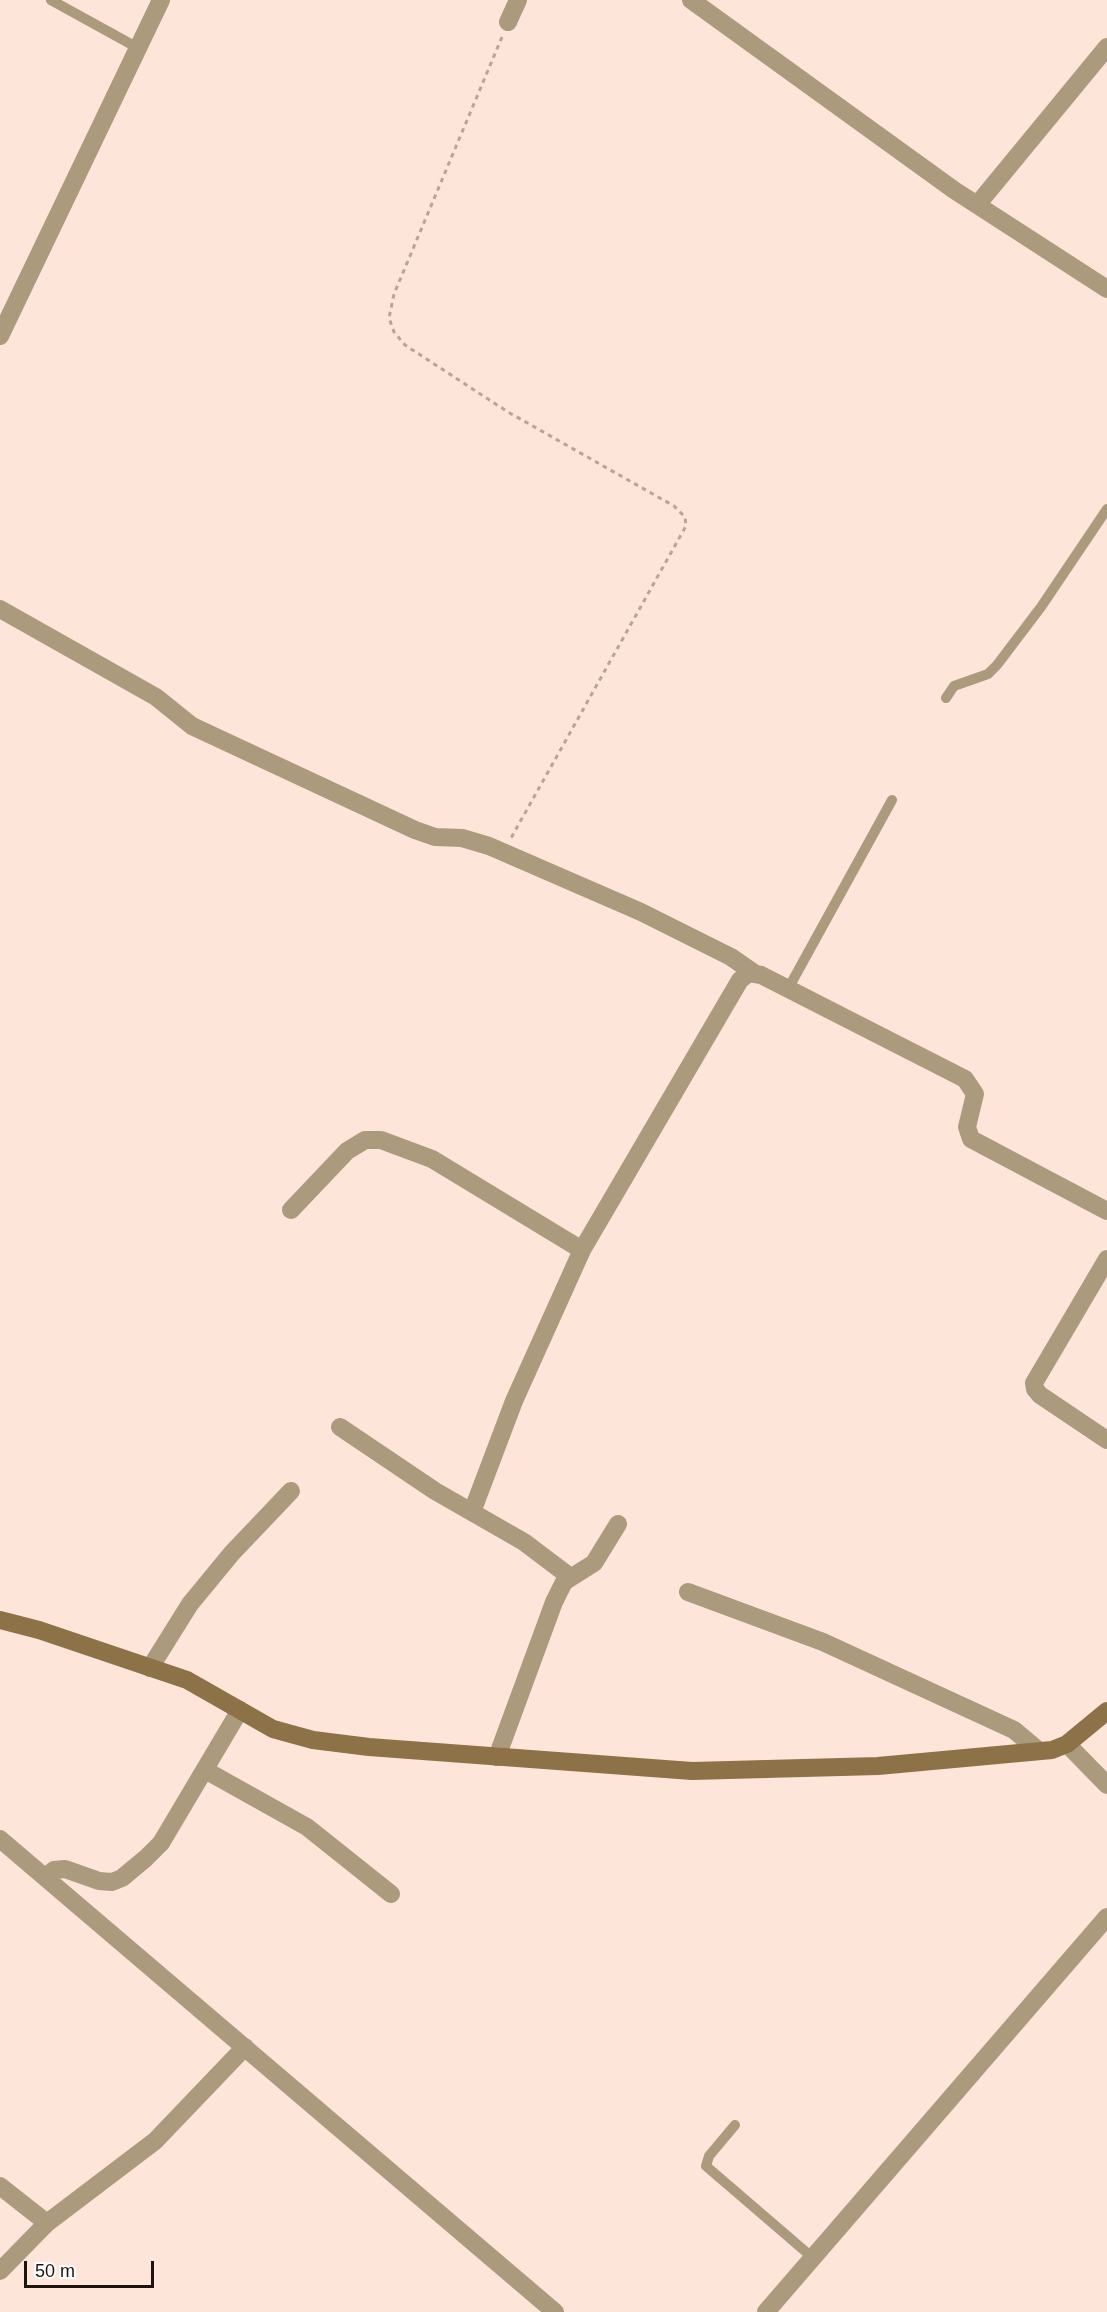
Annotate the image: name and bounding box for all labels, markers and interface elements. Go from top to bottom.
scale bar [27,2249,158,2287]
text: 50 m [35,2261,75,2281]

